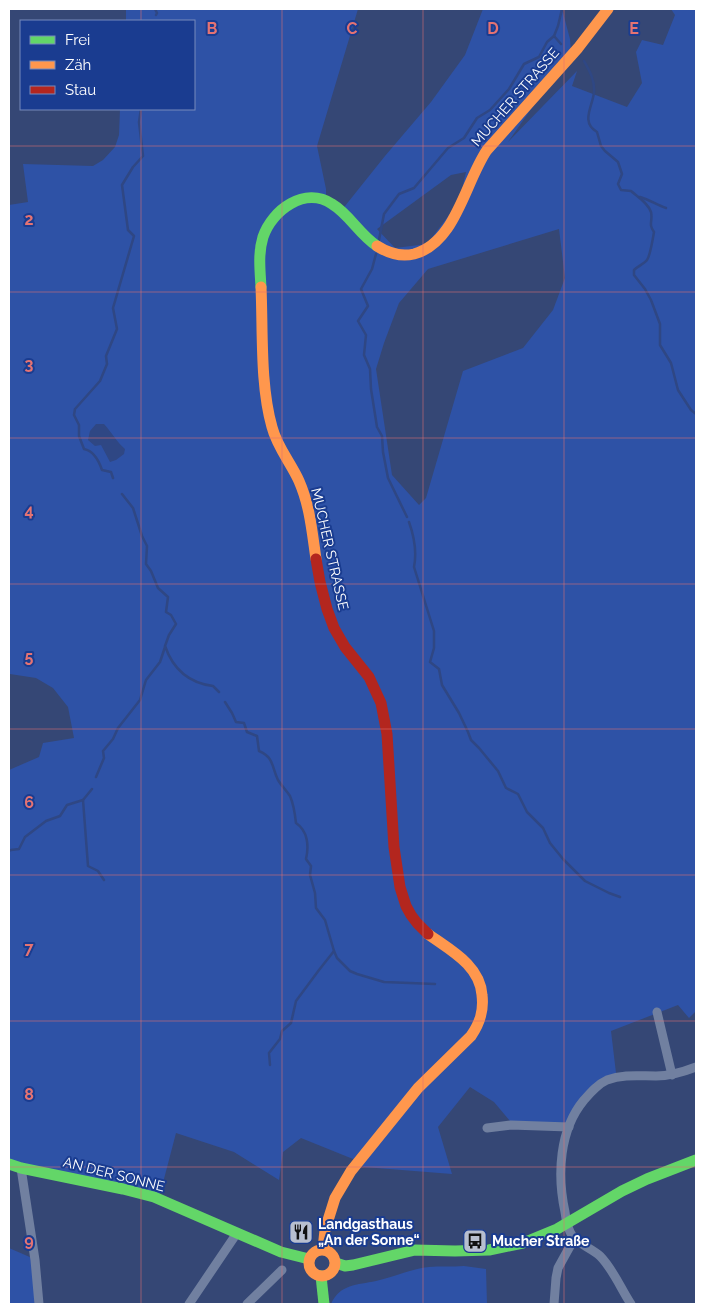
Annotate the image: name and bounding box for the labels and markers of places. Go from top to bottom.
place label: Landgasthaus „An der Sonne“ [318,1216,419,1248]
restaurant icon: Landgasthaus „An der Sonne“ [288,1219,314,1245]
bus stop icon: Mucher Straße [462,1228,488,1254]
place label: Mucher Straße [492,1233,590,1249]

